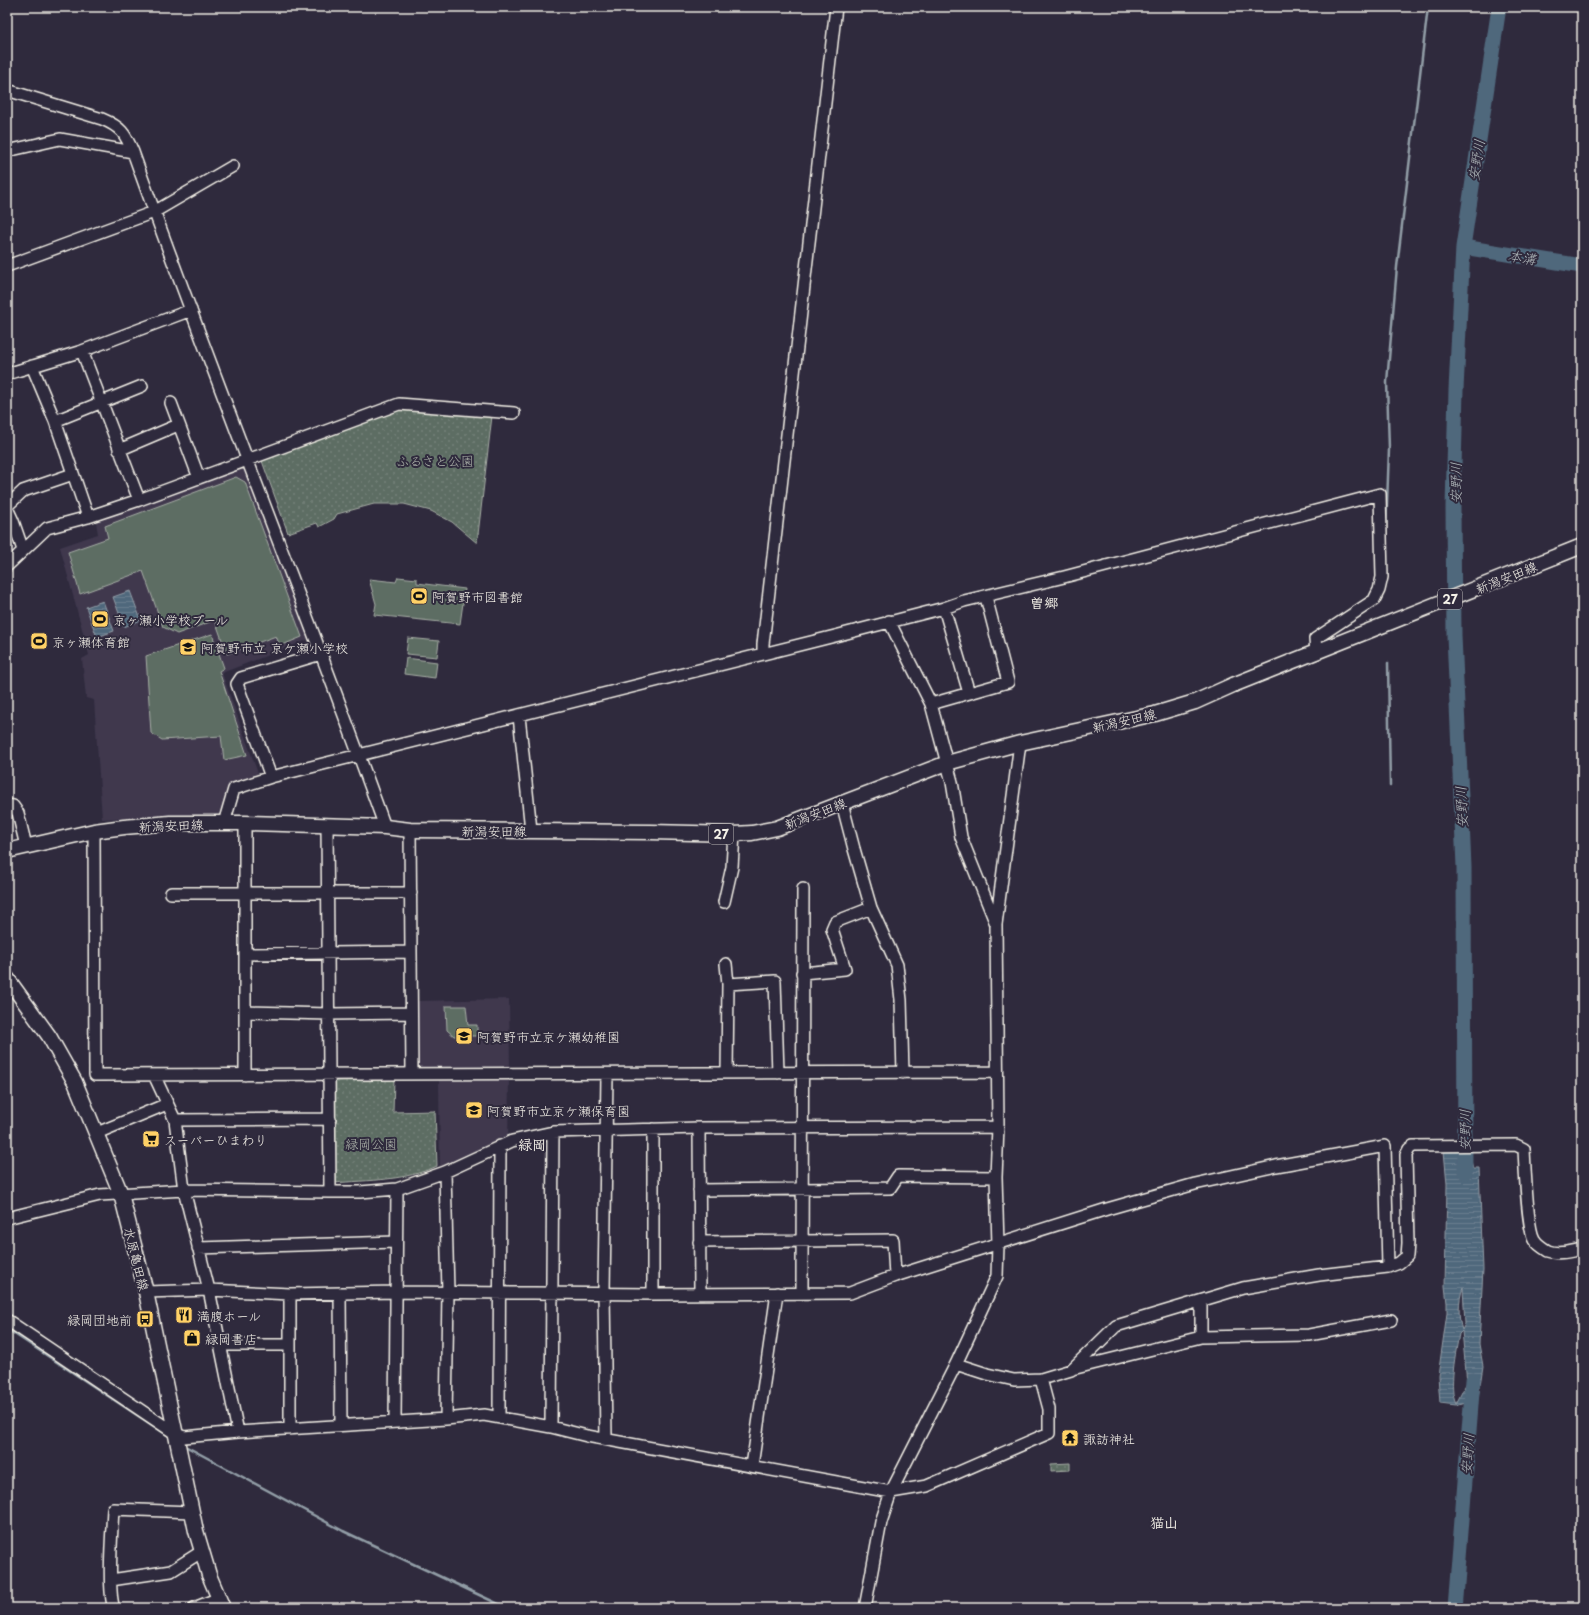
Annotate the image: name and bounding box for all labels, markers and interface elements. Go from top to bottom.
water label: 安野川 [1462,138,1490,182]
water label: 本溝 [1507,244,1538,270]
park label: ふるさと公園 [396,451,474,470]
water label: 安野川 [1445,462,1466,504]
street label: 新潟安田線 [1472,556,1541,598]
sports icon: 阿賀野市図書館 [409,586,429,606]
place label: 阿賀野市図書館 [432,587,523,606]
road number: 27 [1438,589,1462,609]
district label: 曽郷 [1030,592,1058,613]
sports icon: 京ヶ瀬小学校プール [90,609,110,629]
place label: 京ヶ瀬小学校プール [113,610,228,629]
sports icon: 京ヶ瀬体育館 [29,631,49,651]
place label: 京ヶ瀬体育館 [52,632,130,651]
school or university icon: 阿賀野市立 京ケ瀬小学校 [178,637,198,657]
place label: 阿賀野市立 京ケ瀬小学校 [201,638,348,657]
street label: 新潟安田線 [1090,703,1159,737]
water label: 安野川 [1449,785,1473,829]
street label: 新潟安田線 [781,792,850,834]
street label: 新潟安田線 [138,814,205,836]
street label: 新潟安田線 [461,821,527,840]
road number: 27 [709,824,733,844]
school or university icon: 阿賀野市立京ケ瀬幼稚園 [454,1026,474,1046]
place label: 阿賀野市立京ケ瀬幼稚園 [477,1027,620,1046]
school or university icon: 阿賀野市立京ケ瀬保育園 [464,1100,484,1120]
place label: 阿賀野市立京ケ瀬保育園 [487,1101,630,1120]
water label: 安野川 [1454,1109,1475,1151]
supermarket icon: スーパーひまわり [141,1129,161,1149]
place label: スーパーひまわり [164,1130,267,1149]
park label: 緑岡公園 [345,1134,397,1153]
district label: 緑岡 [518,1134,546,1155]
street label: 水原亀田線 [120,1225,154,1294]
restaurant icon: 満腹ホール [174,1305,194,1325]
place label: 満腹ホール [197,1306,261,1325]
bus stop icon: 緑岡団地前 [135,1309,155,1329]
place label: 緑岡団地前 [67,1310,132,1329]
shop icon: 緑岡書店 [182,1328,202,1348]
place label: 緑岡書店 [205,1329,257,1348]
temple icon: 諏訪神社 [1060,1428,1080,1448]
place label: 諏訪神社 [1083,1429,1135,1448]
water label: 安野川 [1455,1432,1479,1476]
district label: 猫山 [1150,1512,1178,1533]

